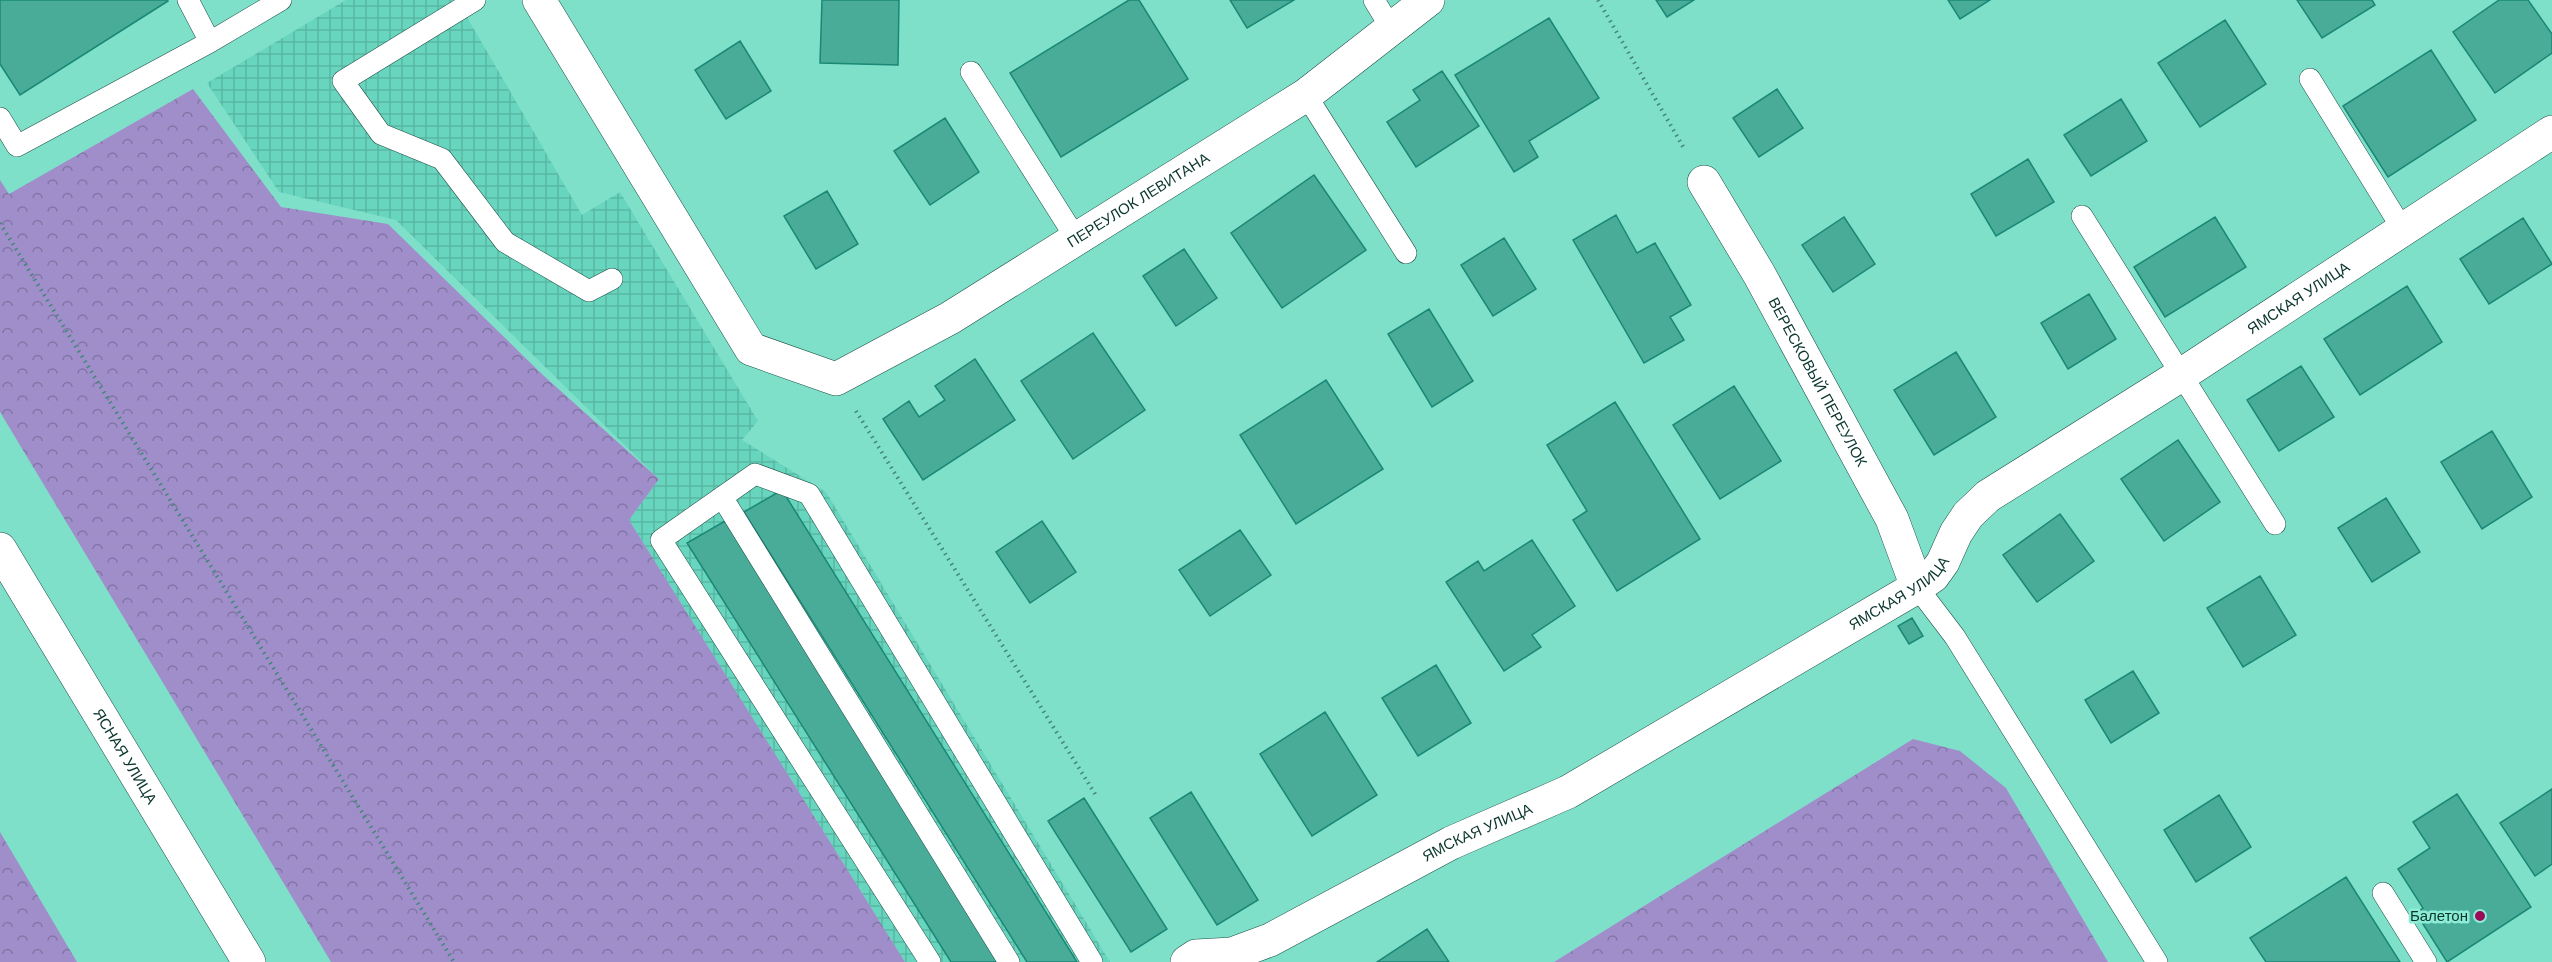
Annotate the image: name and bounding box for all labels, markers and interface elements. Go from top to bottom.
street label: ПЕРЕУЛОК ЛЕВИТАНА [1064,149,1212,250]
street label: ЯМСКАЯ УЛИЦА [2244,258,2353,337]
street label: ВЕРЕСКОВЫЙ ПЕРЕУЛОК [1765,294,1871,469]
street label: ЯМСКАЯ УЛИЦА [1846,553,1952,633]
street label: ЯСНАЯ УЛИЦА [90,705,161,807]
street label: ЯМСКАЯ УЛИЦА [1419,800,1535,865]
place label: Балетон [2410,907,2468,924]
marker: Балетон [2473,909,2487,923]

